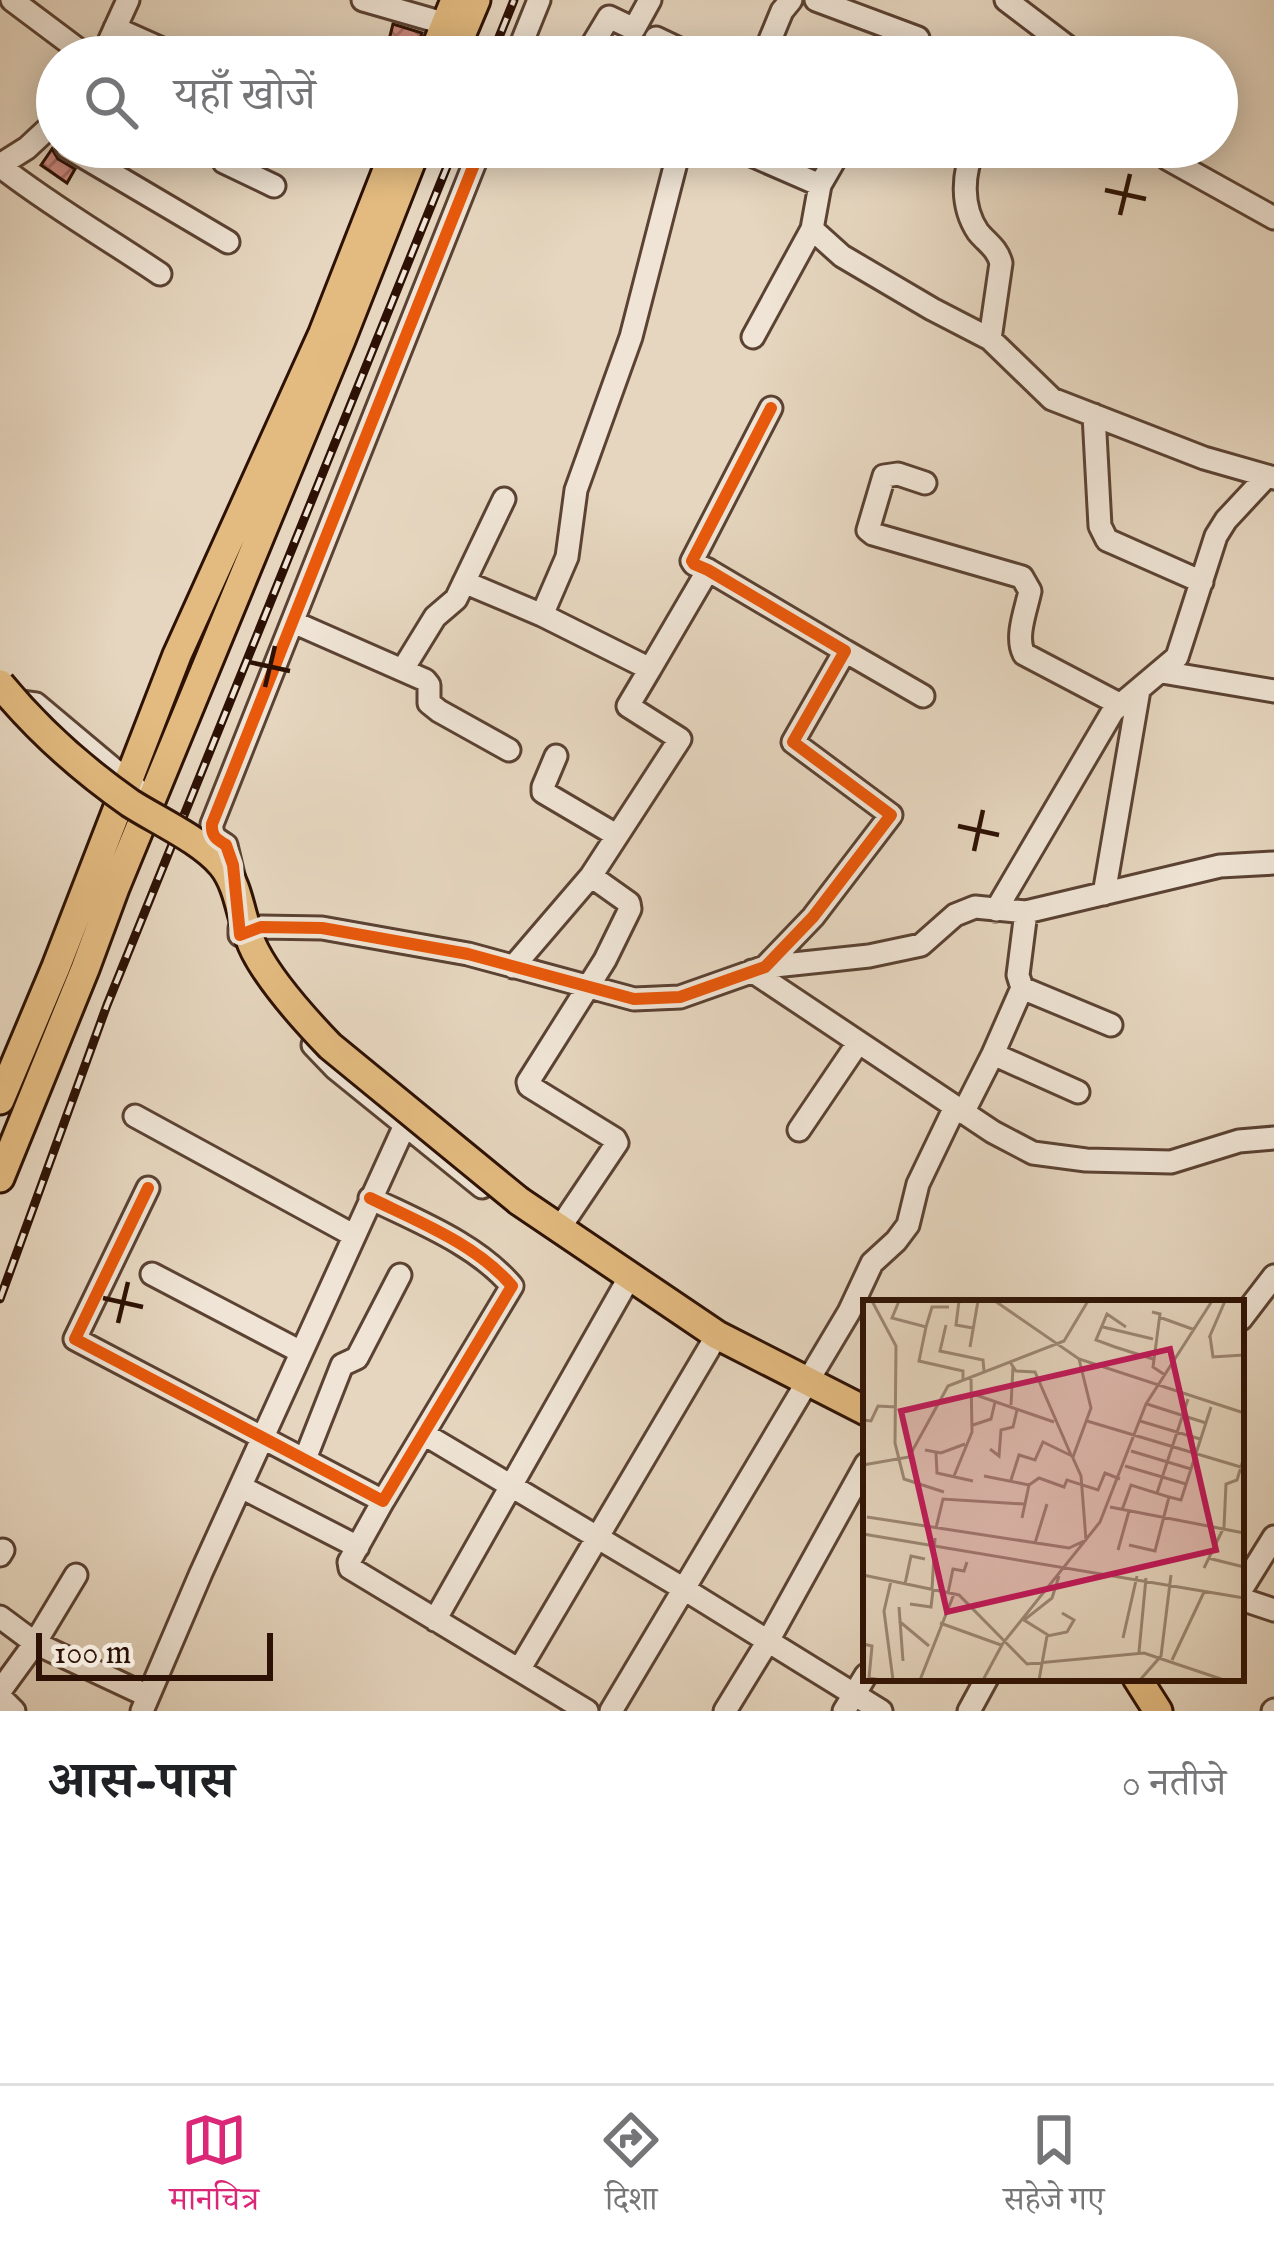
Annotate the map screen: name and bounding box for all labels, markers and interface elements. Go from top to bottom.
search box [36,36,1238,168]
text: यहाँ खोजें [174,68,316,125]
icon: search [78,69,144,135]
inset map [863,1300,1244,1681]
scale bar [36,1627,273,1680]
text: 100 m [54,1633,131,1675]
text: आस-पास [48,1751,234,1816]
text: 0 नतीजे [1122,1760,1226,1809]
tab: मानचित्र [170,2107,259,2231]
tab: दिशा [598,2107,664,2231]
tab: सहेजे गए [1003,2107,1104,2231]

